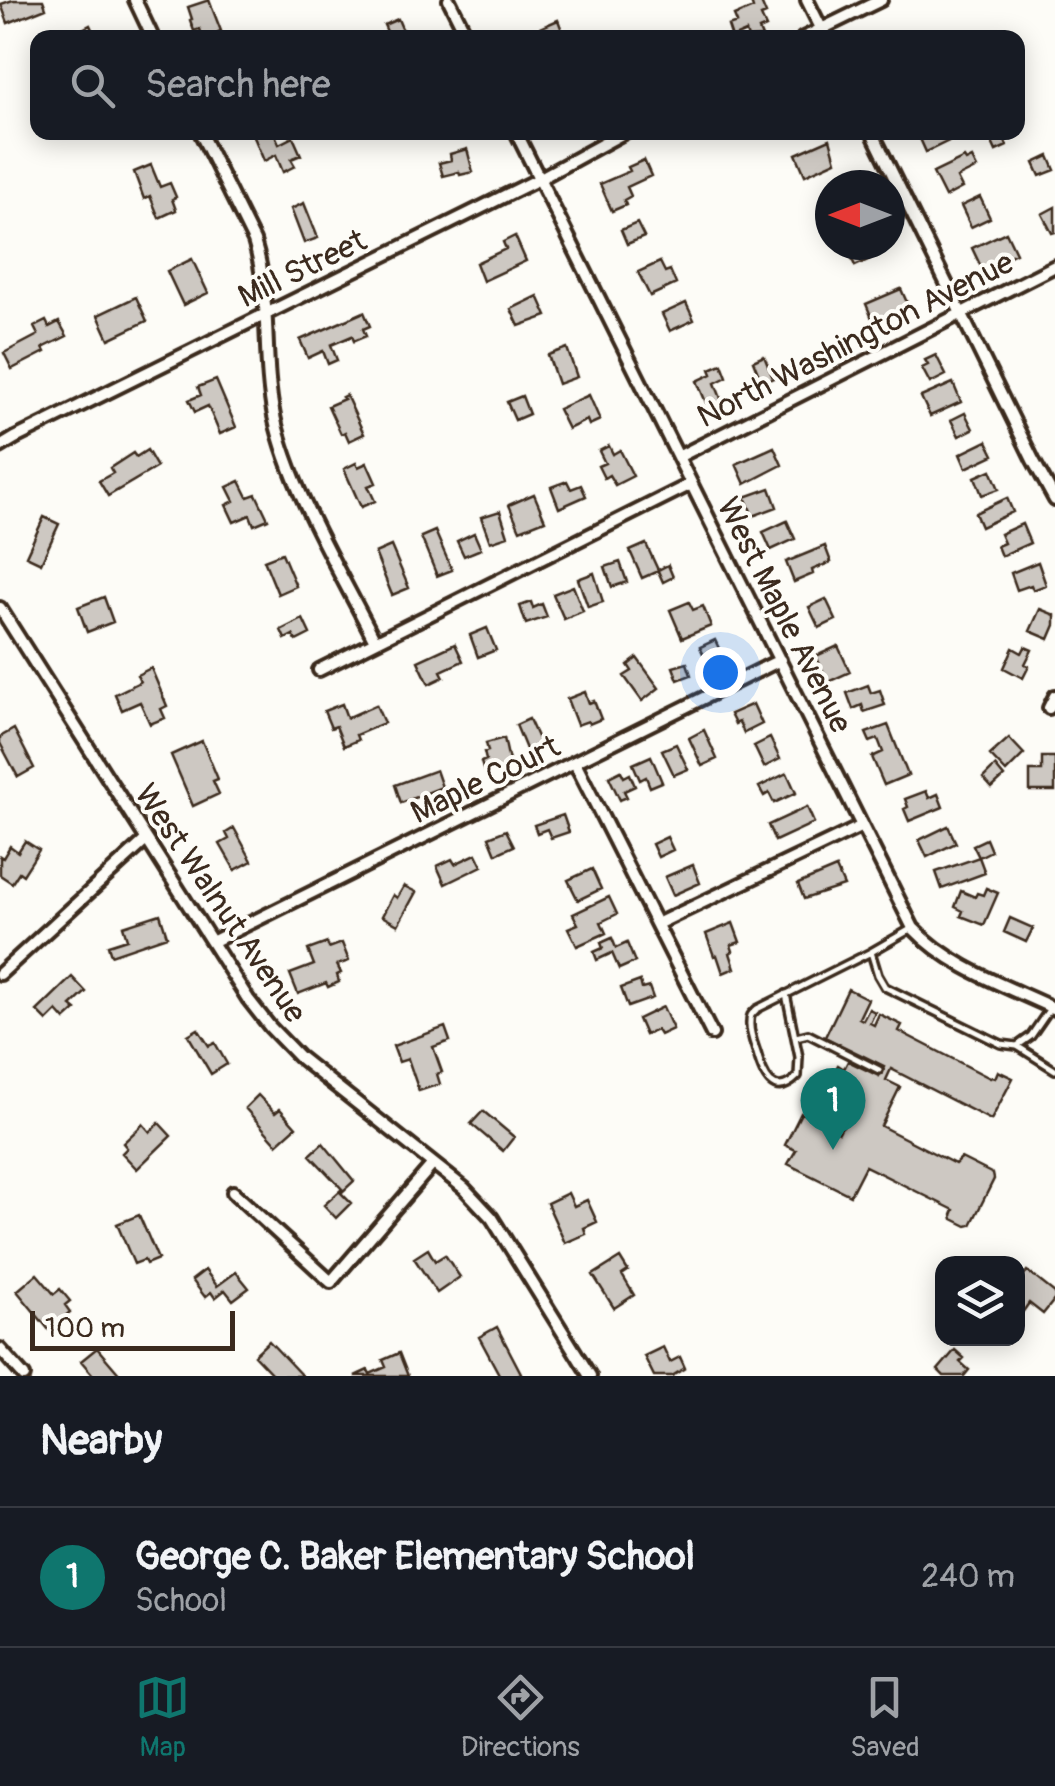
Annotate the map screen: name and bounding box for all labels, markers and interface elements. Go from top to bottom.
search box [30,30,1025,140]
icon: search [65,58,120,113]
text: Search here [145,61,331,109]
north arrow [815,170,905,260]
street label: Mill Street [232,221,373,317]
street label: North Washington Avenue [691,243,1021,437]
street label: West Maple Avenue [708,491,861,740]
your location [695,647,746,698]
street label: Maple Court [404,727,567,833]
street label: West Walnut Avenue [125,777,315,1031]
pin: 1 [800,1068,866,1150]
map controls [935,1256,1025,1346]
button: layers [935,1256,1025,1346]
scale bar [30,1306,235,1350]
text: 100 m [45,1311,125,1346]
text: Nearby [40,1415,162,1467]
text: George C. Baker Elementary School [135,1533,695,1581]
text: 1 [66,1557,79,1597]
text: 240 m [921,1557,1015,1597]
text: School [135,1581,227,1621]
tab: Map [135,1670,190,1765]
tab: Directions [461,1670,580,1765]
tab: Saved [850,1670,920,1765]

